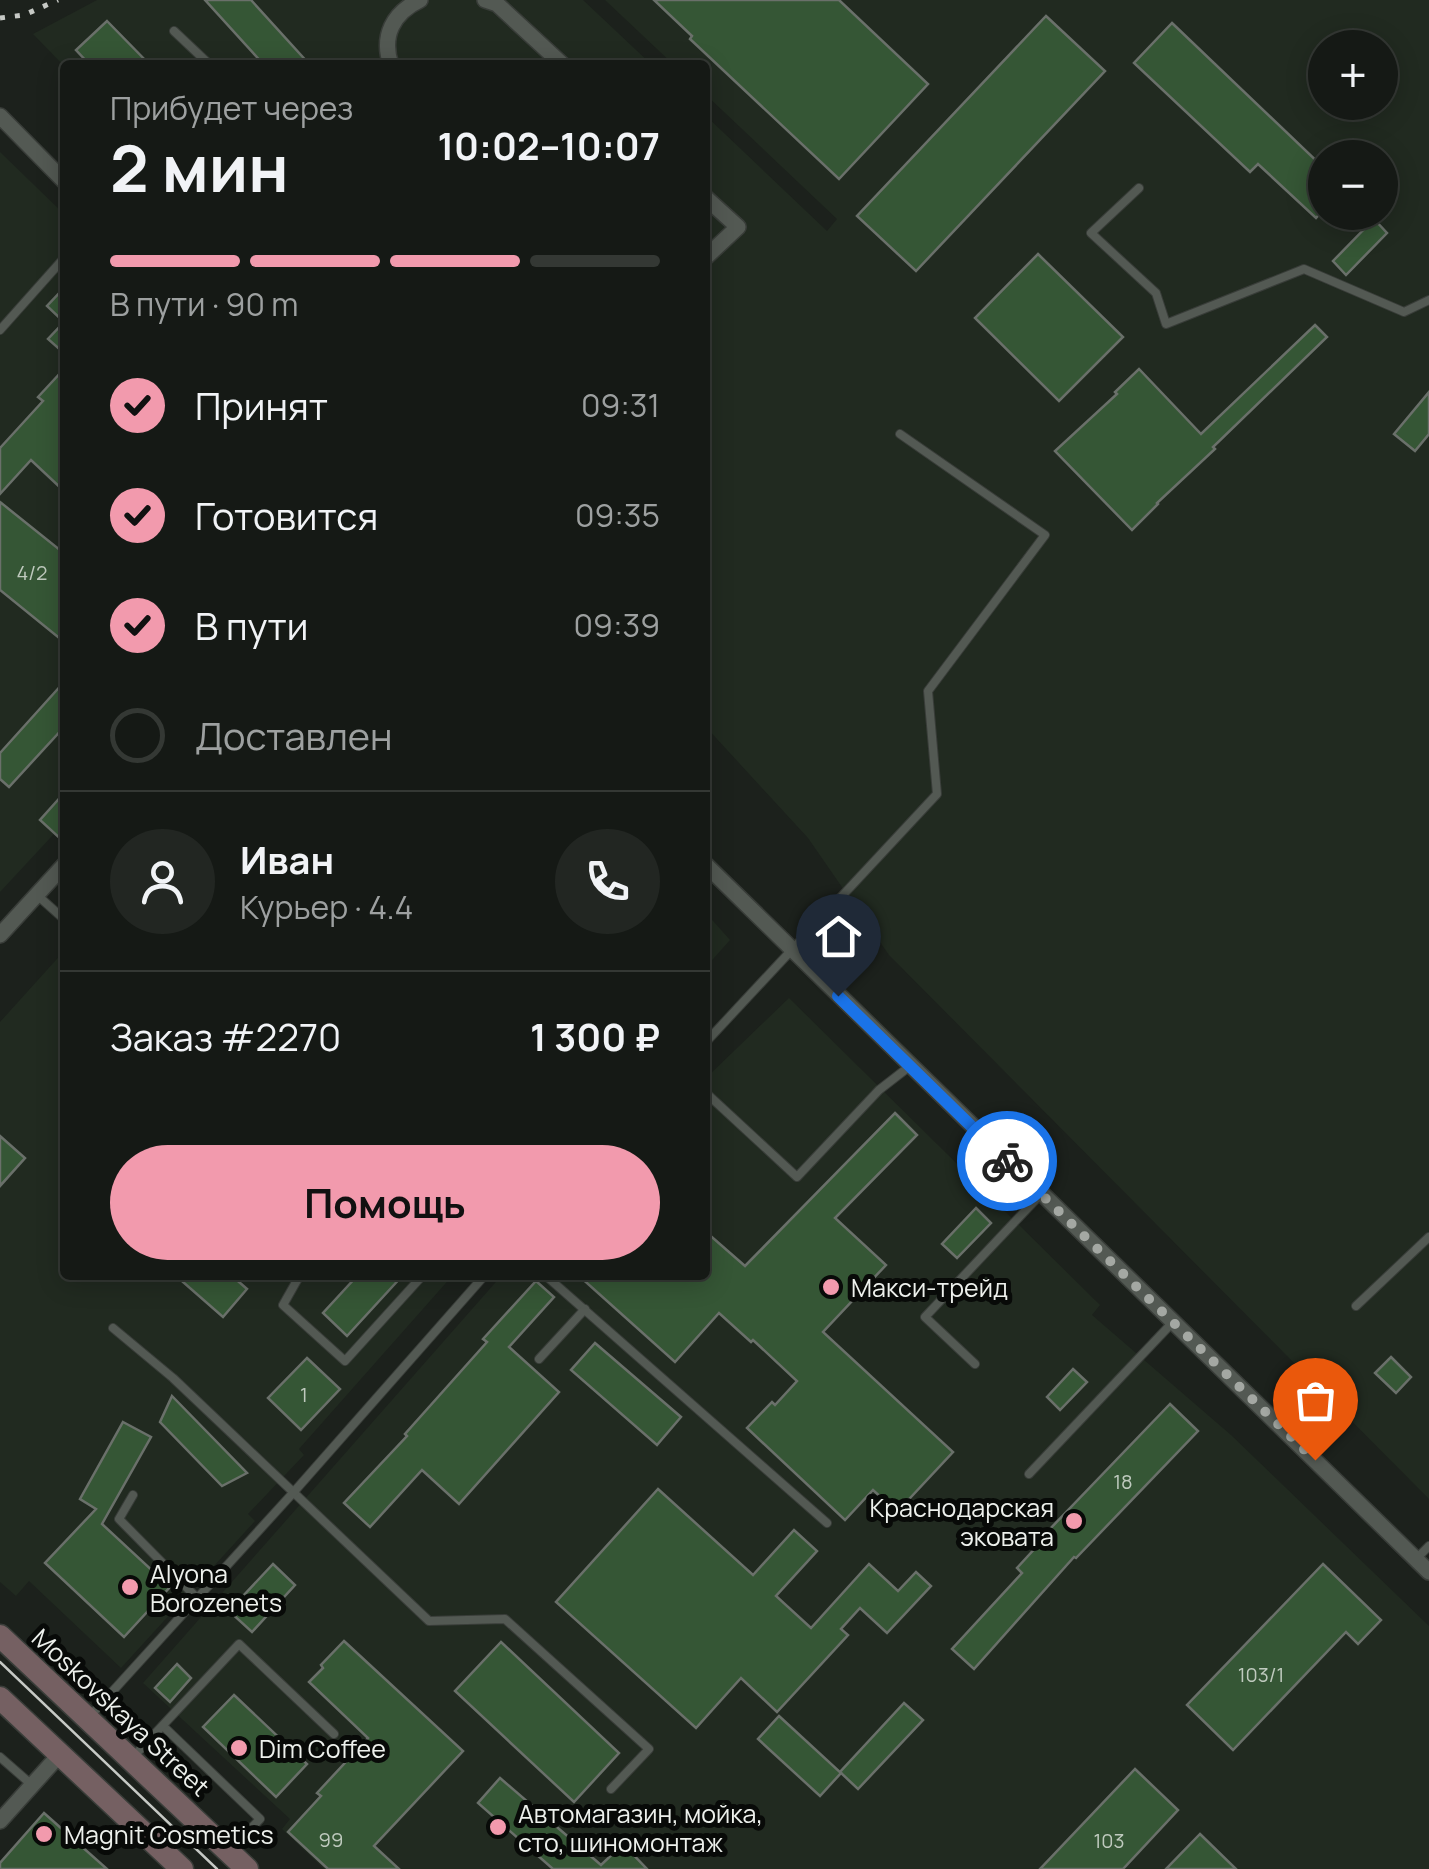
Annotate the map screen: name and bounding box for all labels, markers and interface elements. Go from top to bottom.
map controls [1308,30,1398,230]
button: + [1308,30,1398,120]
text: Прибудет через [110,86,353,130]
text: 10:02–10:07 [437,119,660,171]
text: 2 мин [110,123,289,212]
button: − [1308,140,1398,230]
text: В пути · 90 m [110,282,298,326]
icon: check [110,378,165,433]
text: Принят [195,379,328,431]
text: 09:31 [581,383,660,427]
icon: check [110,488,165,543]
text: Готовится [195,489,378,541]
text: 09:35 [575,493,660,537]
house number: 4/2 [17,559,47,586]
icon: check [110,598,165,653]
text: В пути [195,599,308,651]
text: 09:39 [574,603,660,647]
text: Доставлен [195,709,393,761]
button: person [110,829,215,934]
button: phone [555,829,660,934]
text: Иван [240,833,334,885]
text: Курьер · 4.4 [240,885,413,929]
pin [796,894,881,997]
icon: home [811,909,866,964]
text: Заказ #2270 [110,1010,341,1062]
text: 1 300 ₽ [530,1010,660,1062]
courier [957,1111,1057,1211]
icon: bike [980,1134,1035,1189]
button: Помощь [110,1145,660,1260]
place label: Макси-трейд [851,1270,1008,1305]
marker: Макси-трейд [820,1276,842,1298]
pin [1273,1358,1358,1461]
icon: bag [1288,1373,1343,1428]
house number: 1 [300,1381,308,1408]
house number: 18 [1113,1468,1133,1495]
place label: Краснодарская эковата [869,1490,1054,1554]
marker: Краснодарская эковата [1063,1510,1085,1532]
place label: Alyona Borozenets [150,1556,282,1620]
marker: Alyona Borozenets [119,1576,141,1598]
street label: Moskovskaya Street [25,1620,217,1804]
house number: 103/1 [1238,1661,1284,1688]
place label: Dim Coffee [259,1731,386,1766]
marker: Dim Coffee [228,1737,250,1759]
place label: Автомагазин, мойка, сто, шиномонтаж [518,1796,763,1860]
marker: Автомагазин, мойка, сто, шиномонтаж [487,1816,509,1838]
place label: Magnit Cosmetics [64,1817,274,1852]
marker: Magnit Cosmetics [33,1823,55,1845]
house number: 99 [319,1826,343,1853]
house number: 103 [1093,1827,1125,1854]

